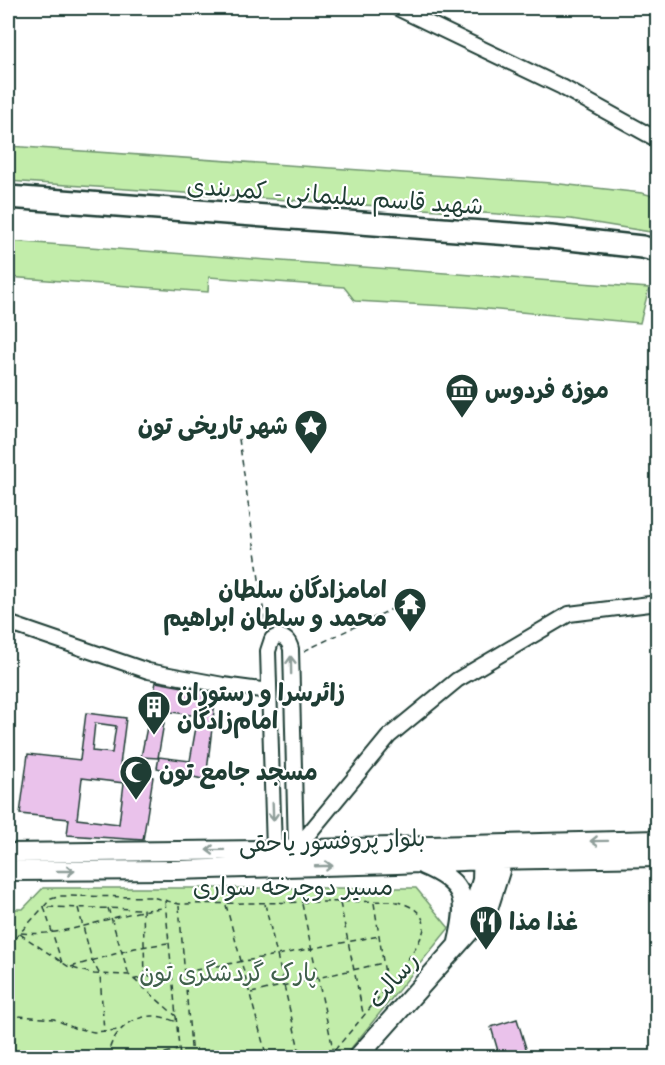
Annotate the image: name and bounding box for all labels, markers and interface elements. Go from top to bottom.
street label: شهید قاسم سلیمانی - کمربندی [185,171,484,224]
museum icon: موزه فردوس [444,372,480,419]
place label: موزه فردوس [485,375,609,405]
place icon: شهر تاریخی تون [293,408,329,455]
place label: شهر تاریخی تون [138,411,288,441]
place label: امامزادگان سلطان محمد و سلطان ابراهیم [163,575,387,636]
temple icon: امامزادگان سلطان محمد و سلطان ابراهیم [392,586,428,633]
one-way arrow [285,655,297,675]
place label: زائرسرا و رستوران امام‌زادگان [177,678,345,739]
building icon: زائرسرا و رستوران امام‌زادگان [136,689,172,736]
mosque icon: مسجد جامع تون [118,754,154,801]
place label: مسجد جامع تون [159,757,318,789]
one-way arrow [267,801,279,821]
street label: بلوار پروفسور یاحقی [238,823,426,860]
one-way arrow [590,835,610,847]
one-way arrow [205,845,225,856]
one-way arrow [313,860,333,872]
one-way arrow [55,865,75,877]
street label: مسیر دوچرخه سواری [193,872,393,902]
restaurant icon: غذا مذا [468,904,504,951]
place label: غذا مذا [509,907,578,937]
street label: رسالت [361,946,425,1014]
park label: پارک گردشگری تون [139,958,317,988]

